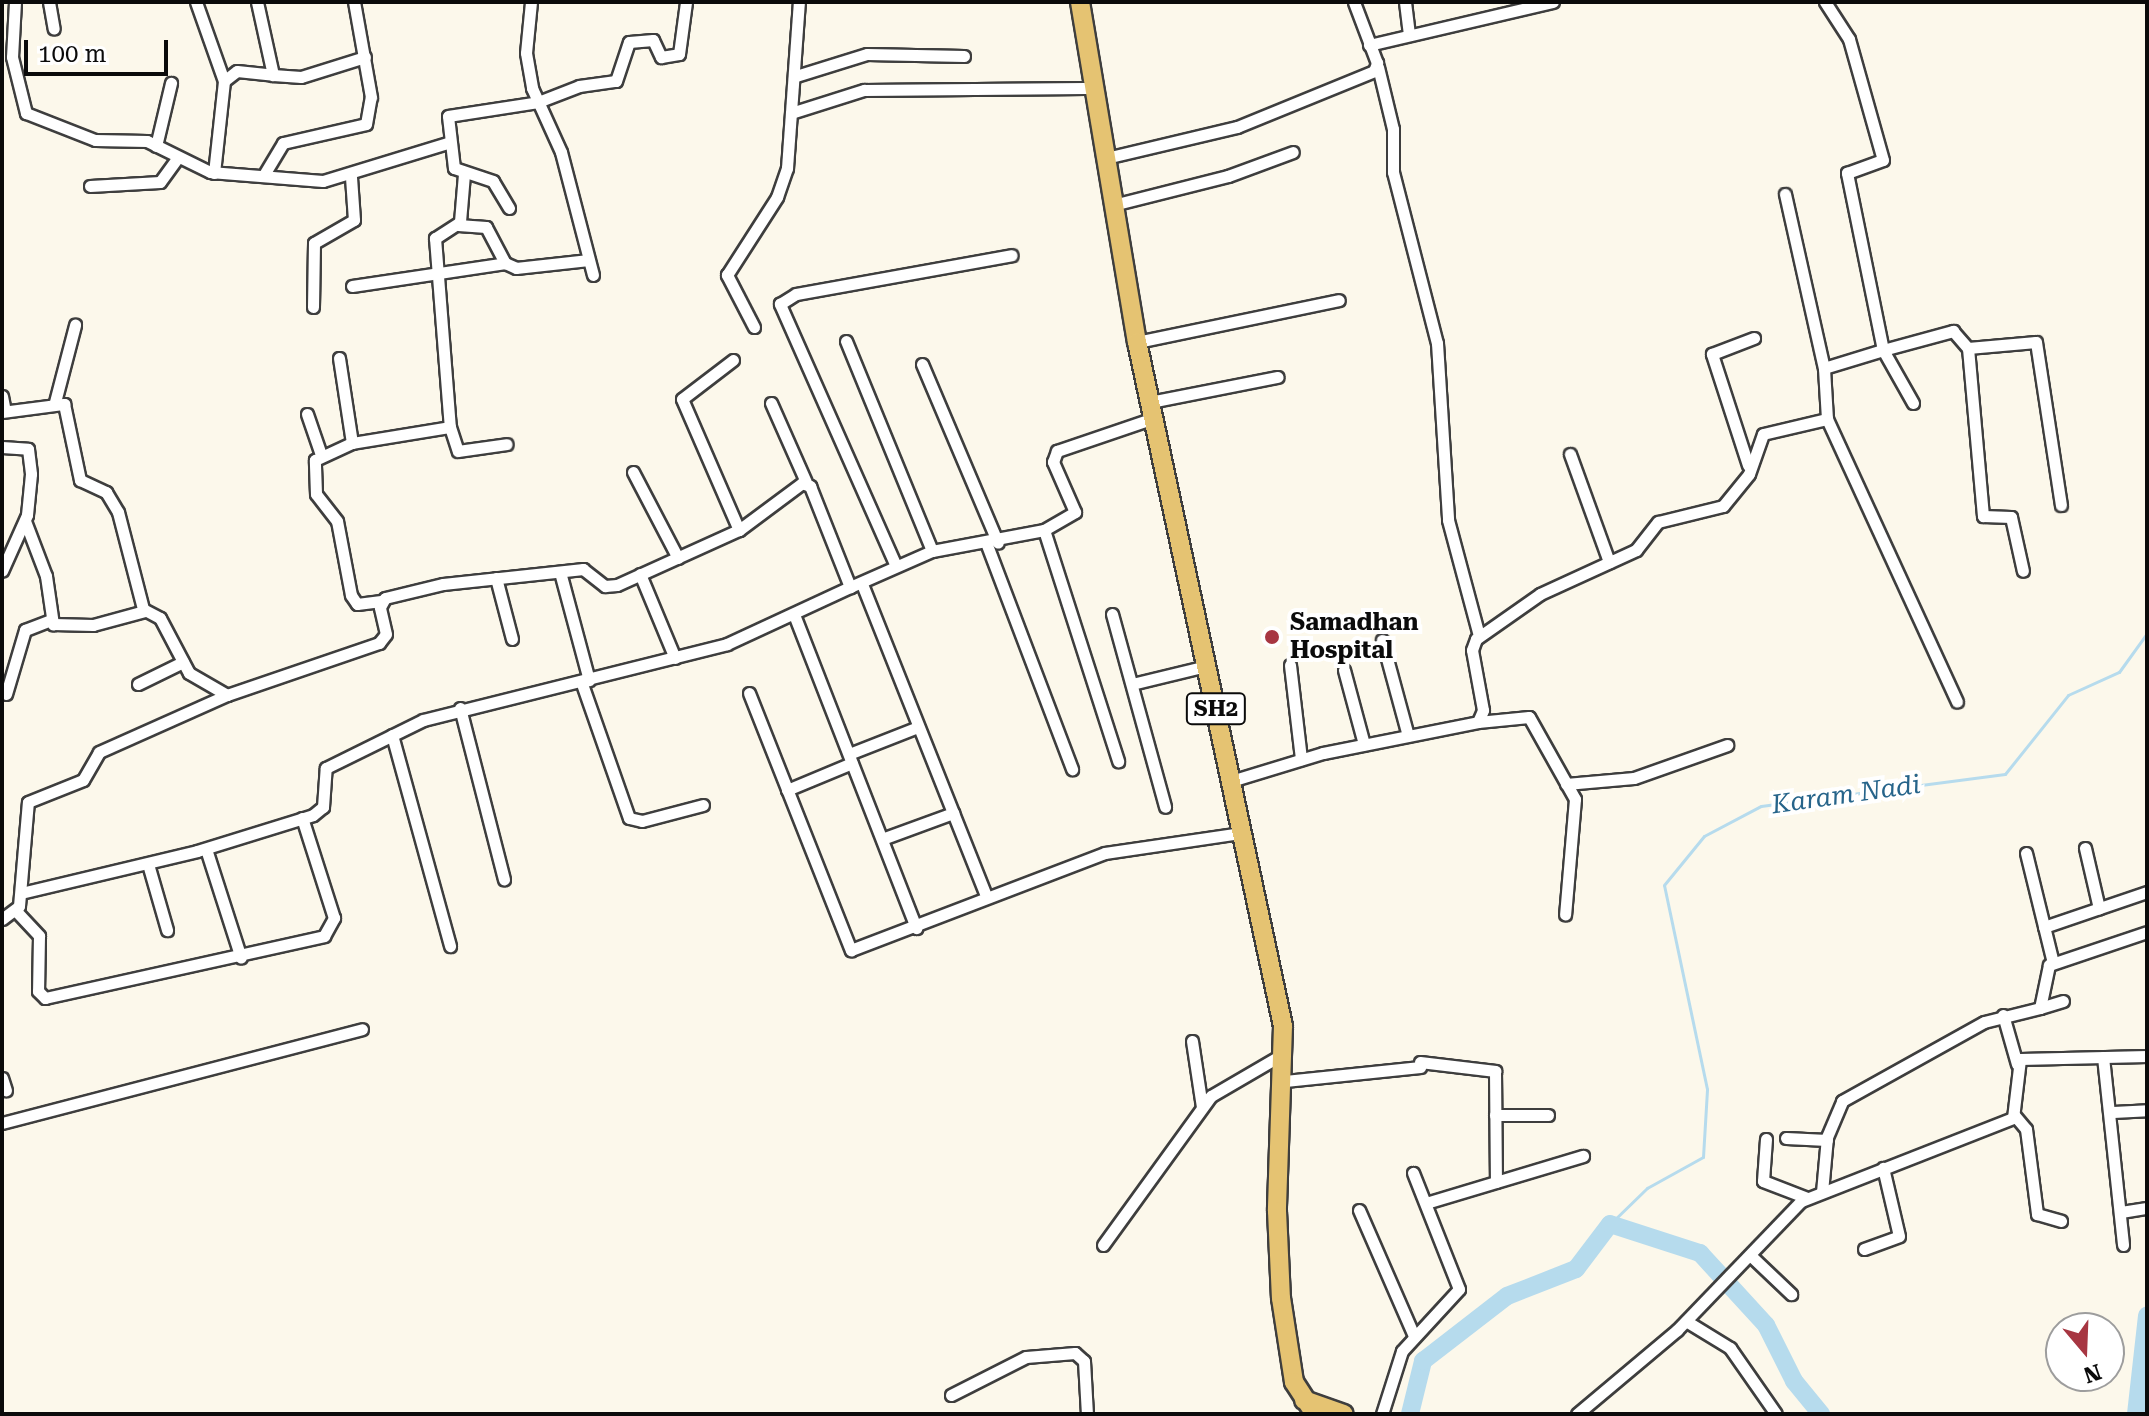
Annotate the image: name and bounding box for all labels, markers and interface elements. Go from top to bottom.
scale bar [28,24,172,74]
text: 100 m [38,40,106,68]
place label: Samadhan Hospital [1290,609,1419,665]
marker: Samadhan Hospital [1261,626,1283,648]
road number: SH2 [1184,691,1248,727]
water label: Karam Nadi [1770,769,1922,821]
north arrow [2045,1312,2125,1392]
text: N [2080,1359,2104,1388]

